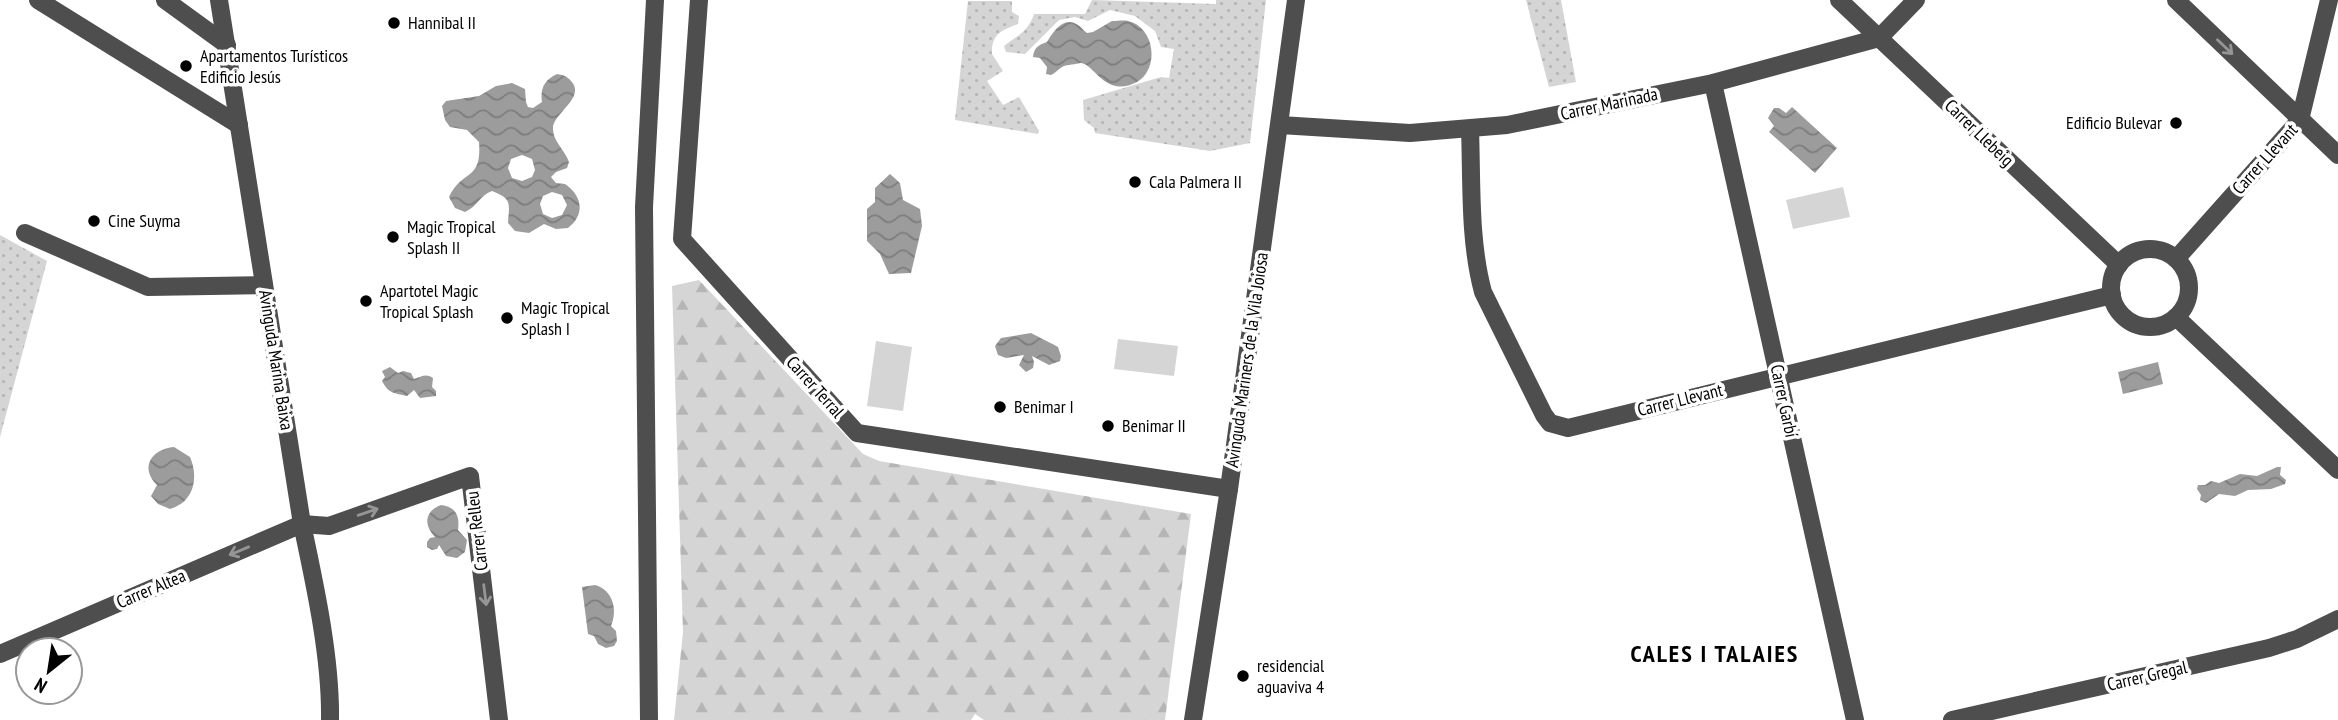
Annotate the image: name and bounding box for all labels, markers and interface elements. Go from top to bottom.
place label: Hannibal II [408,11,476,34]
marker: Hannibal II [386,15,402,31]
one-way arrow [2217,39,2234,56]
place label: Apartamentos Turísticos Edificio Jesús [200,44,348,88]
marker: Apartamentos Turísticos Edificio Jesús [178,58,194,74]
street label: Carrer Marinada [1558,82,1660,125]
street label: Carrer Llebeig [1940,94,2019,171]
place label: Edificio Bulevar [2066,111,2162,134]
marker: Edificio Bulevar [2168,115,2184,131]
street label: Carrer Llevant [2227,119,2302,199]
place label: Cala Palmera II [1149,170,1242,193]
marker: Cala Palmera II [1127,174,1143,190]
place label: Cine Suyma [108,209,181,232]
marker: Cine Suyma [86,213,102,229]
place label: Magic Tropical Splash II [407,215,496,259]
marker: Magic Tropical Splash II [385,229,401,245]
street label: Avinguda Mariners de la Vila Joiosa [1220,251,1273,469]
place label: Apartotel Magic Tropical Splash [380,279,479,323]
street label: Avinguda Marina Baixa [254,288,299,432]
marker: Apartotel Magic Tropical Splash [358,293,374,309]
place label: Magic Tropical Splash I [521,296,610,340]
marker: Magic Tropical Splash I [499,310,515,326]
street label: Carrer Terral [782,351,850,423]
street label: Carrer Garbí [1766,362,1803,440]
street label: Carrer Llevant [1635,378,1725,421]
place label: Benimar I [1014,395,1074,418]
marker: Benimar I [992,399,1008,415]
place label: Benimar II [1122,414,1186,437]
marker: Benimar II [1100,418,1116,434]
street label: Carrer Relleu [460,490,493,572]
one-way arrow [356,505,378,517]
one-way arrow [229,546,250,559]
street label: Carrer Altea [113,564,189,613]
one-way arrow [478,583,491,605]
north arrow [14,636,84,706]
district label: CALES I TALAIES [1631,638,1799,669]
place label: residencial aguaviva 4 [1257,654,1325,698]
street label: Carrer Gregal [2105,655,2190,696]
marker: residencial aguaviva 4 [1235,668,1251,684]
text: N [30,673,51,699]

